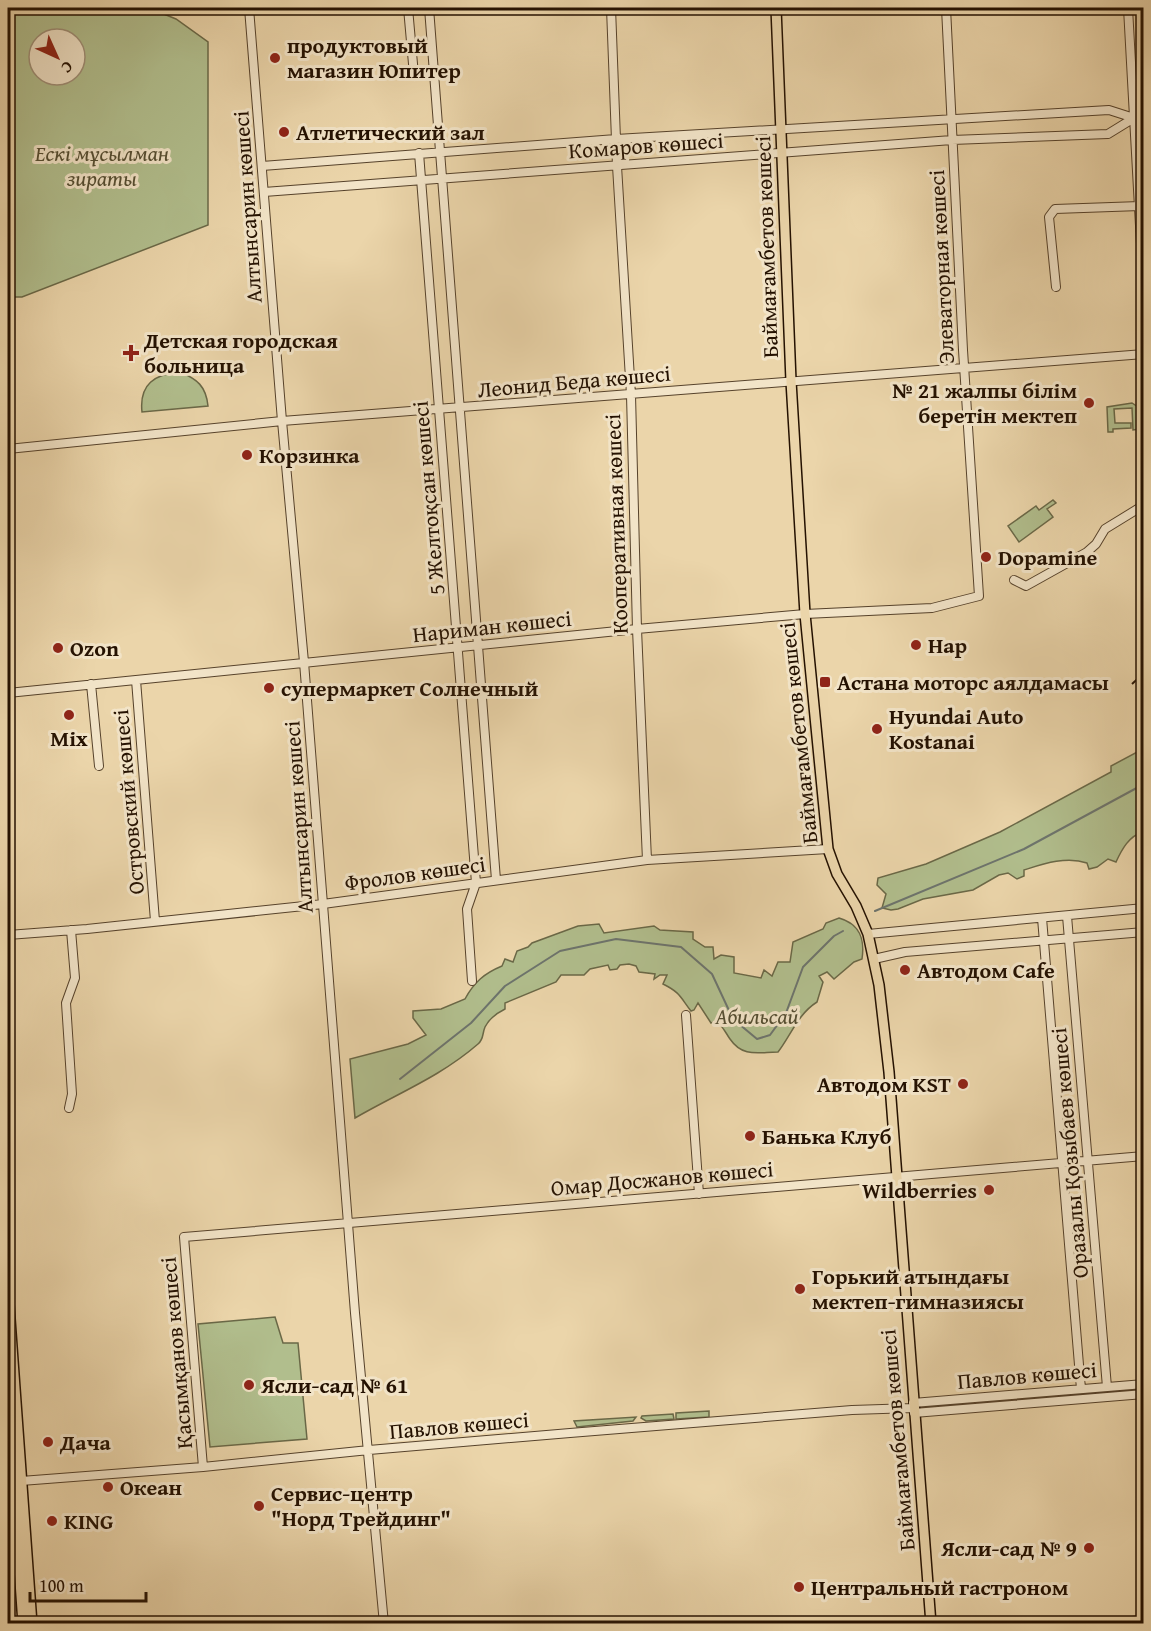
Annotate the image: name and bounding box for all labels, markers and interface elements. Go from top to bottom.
north arrow [27,27,87,87]
place label: продуктовый магазин Юпитер [287,29,461,86]
marker: продуктовый магазин Юпитер [268,51,282,65]
text: С [56,56,79,79]
street label: Алтынсарин көшесі [224,110,270,304]
place label: Атлетический зал [296,116,485,148]
street label: Комаров көшесі [567,124,725,166]
marker: Атлетический зал [277,125,291,139]
street label: Баймағамбетов көшесі [746,135,786,359]
park label: Ескі мұсылман зираты [34,137,169,194]
street label: Элеваторная көшесі [920,169,962,365]
place label: Детская городская больница [143,324,338,381]
marker: Детская городская больница [122,344,140,362]
street label: Леонид Беда көшесі [476,357,672,405]
place label: № 21 жалпы білім беретін мектеп [891,374,1077,431]
marker: № 21 жалпы білім беретін мектеп [1082,396,1096,410]
street label: 5 Желтоқсан көшесі [404,400,452,596]
street label: Кооперативная көшесі [596,413,636,635]
place label: Корзинка [259,439,360,471]
marker: Корзинка [240,448,254,462]
place label: Dopamine [998,541,1098,573]
marker: Dopamine [979,550,993,564]
street label: Нариман көшесі [411,602,573,650]
street label: Баймағамбетов көшесі [770,621,826,845]
place label: Нар [928,629,967,661]
place label: Ozon [70,632,119,664]
marker: Нар [909,638,923,652]
marker: Ozon [51,641,65,655]
place label: Астана моторс аялдамасы [837,666,1109,698]
place label: супермаркет Солнечный [281,672,538,704]
marker: Астана моторс аялдамасы [818,675,832,689]
marker: супермаркет Солнечный [262,681,276,695]
place label: Hyundai Auto Kostanai [889,700,1024,757]
marker: Mix [62,708,76,722]
street label: Островский көшесі [104,708,152,896]
street label: Алтынсарин көшесі [275,720,321,914]
place label: Mix [50,722,88,754]
marker: Hyundai Auto Kostanai [870,722,884,736]
street label: Фролов көшесі [342,847,488,899]
place label: Автодом Cafe [917,954,1055,986]
marker: Автодом Cafe [898,963,912,977]
park label: Абильсай [714,1000,799,1032]
street label: Оразалы Қозыбаев көшесі [1042,1026,1096,1280]
place label: Автодом KST [817,1068,951,1100]
marker: Автодом KST [956,1077,970,1091]
place label: Банька Клуб [762,1120,892,1152]
marker: Банька Клуб [743,1129,757,1143]
street label: Омар Досжанов көшесі [549,1152,775,1204]
place label: Wildberries [862,1174,977,1206]
marker: Wildberries [982,1183,996,1197]
street label: Қасымқанов көшесі [152,1256,200,1450]
place label: Горький атындағы мектеп-гимназиясы [812,1260,1024,1317]
marker: Горький атындағы мектеп-гимназиясы [793,1282,807,1296]
street label: Баймағамбетов көшесі [871,1328,923,1552]
street label: Павлов көшесі [956,1353,1098,1397]
place label: Ясли-сад № 61 [260,1369,408,1401]
marker: Ясли-сад № 61 [242,1378,256,1392]
street label: Павлов көшесі [388,1403,530,1447]
place label: Дача [59,1426,112,1458]
marker: Дача [41,1435,55,1449]
place label: Океан [120,1471,182,1503]
place label: Сервис-центр "Норд Трейдинг" [271,1477,451,1534]
marker: Океан [101,1480,115,1494]
marker: Сервис-центр "Норд Трейдинг" [252,1499,266,1513]
place label: KING [64,1505,113,1537]
marker: KING [45,1514,59,1528]
place label: Ясли-сад № 9 [940,1532,1077,1564]
marker: Ясли-сад № 9 [1082,1541,1096,1555]
scale bar [30,1565,146,1603]
place label: Центральный гастроном [811,1571,1068,1603]
text: 100 m [39,1572,84,1599]
marker: Центральный гастроном [792,1580,806,1594]

